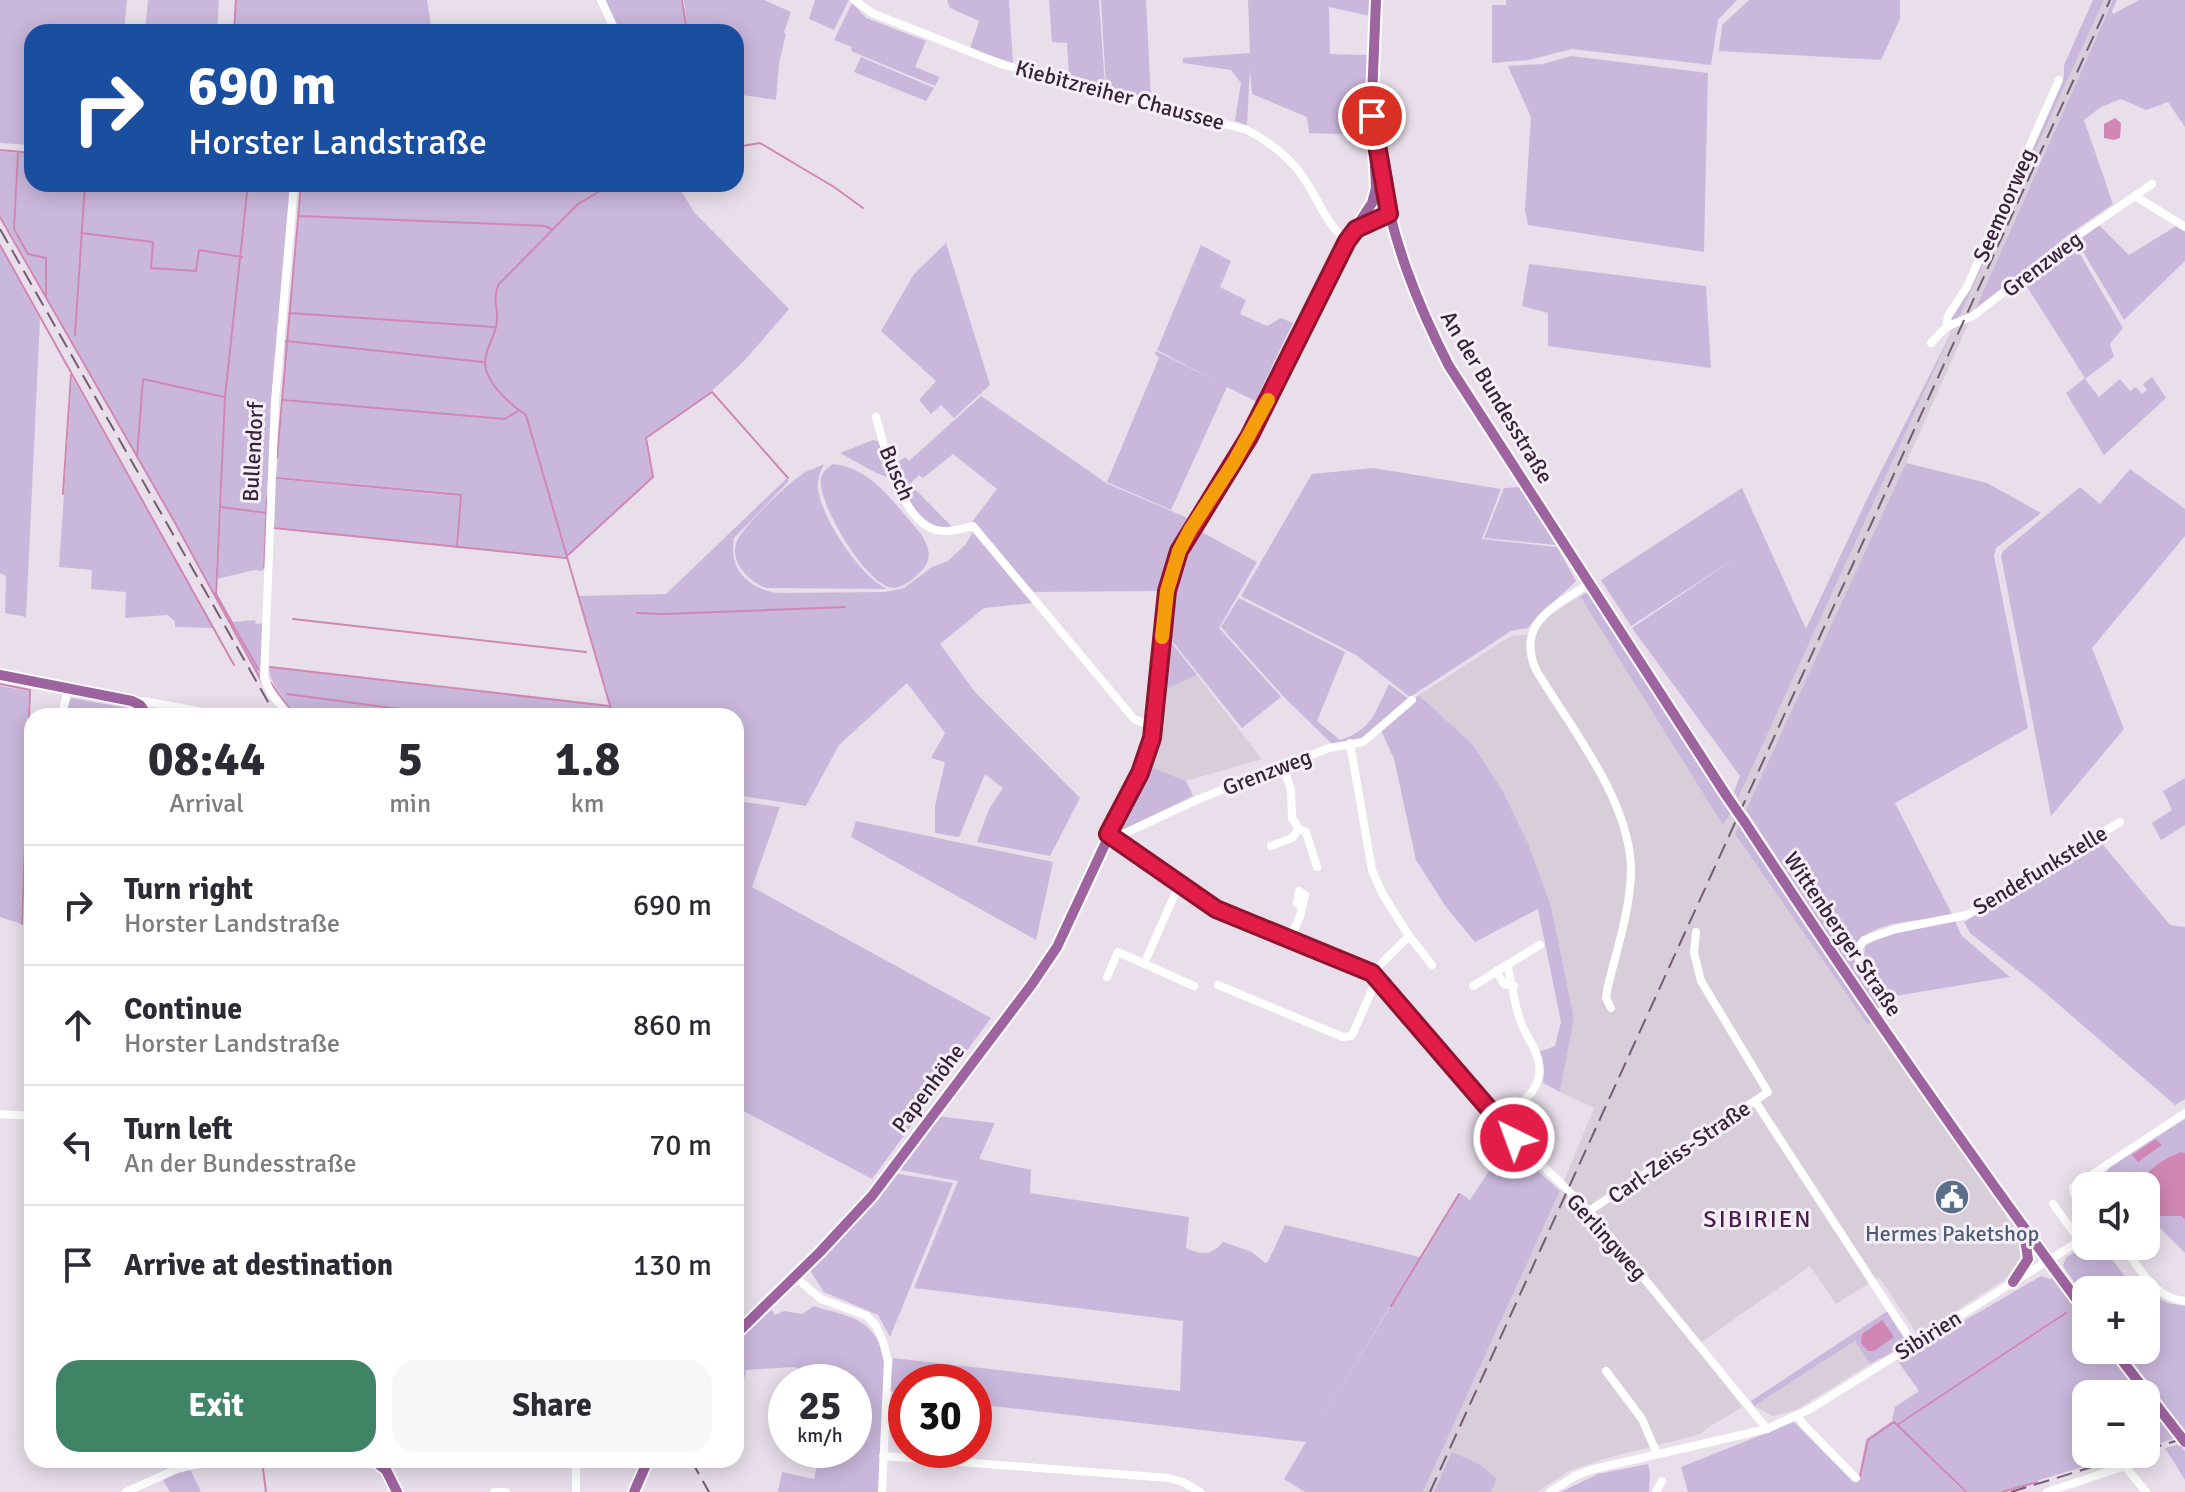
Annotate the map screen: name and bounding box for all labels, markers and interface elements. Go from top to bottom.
text: 690 m [188,51,336,120]
street label: Kiebitzreiher Chaussee [1012,54,1228,136]
icon: right [56,56,160,160]
pin [1338,82,1406,150]
icon: arrive [1350,94,1394,138]
text: Horster Landstraße [188,120,487,165]
street label: Seemoorweg [1967,144,2041,266]
street label: Grenzweg [1997,225,2087,303]
street label: An der Bundesstraße [1435,306,1559,488]
street label: Bullendorf [237,400,269,503]
street label: Busch [873,441,921,505]
text: 08:44 [148,730,265,789]
text: 5 [397,730,423,789]
text: 1.8 [555,730,620,789]
street label: Grenzweg [1219,743,1315,801]
text: Arrival [169,788,244,820]
text: min [389,788,431,820]
text: km [571,788,604,820]
street label: Sendefunkstelle [1968,819,2112,921]
street label: Wittenberger Straße [1778,847,1908,1021]
text: Turn right [124,871,253,908]
icon: right [56,883,100,927]
text: 690 m [633,887,712,924]
text: Horster Landstraße [124,908,340,940]
text: Continue [124,991,242,1028]
icon: ahead [56,1003,100,1047]
text: 860 m [633,1007,712,1044]
text: Horster Landstraße [124,1028,340,1060]
street label: Papenhöhe [886,1038,970,1138]
street label: Carl-Zeiss-Straße [1603,1095,1755,1209]
position arrow [1472,1096,1556,1180]
text: Turn left [124,1111,233,1148]
icon: left [56,1123,100,1167]
text: 70 m [649,1127,712,1164]
text: An der Bundesstraße [124,1148,357,1180]
map controls [2072,1172,2160,1468]
button: sound [2072,1172,2160,1260]
public building icon: Hermes Paketshop [1933,1178,1971,1216]
street label: Gerlingweg [1561,1188,1653,1286]
district label: SIBIRIEN [1703,1204,1813,1234]
place label: Hermes Paketshop [1865,1220,2039,1247]
icon: arrive [56,1243,100,1287]
text: Arrive at destination [124,1247,393,1284]
text: 130 m [633,1247,712,1284]
button: + [2072,1276,2160,1364]
street label: Sibirien [1890,1304,1966,1366]
button: Exit [56,1360,376,1452]
button: Share [392,1360,712,1452]
speed limit sign: 30 [888,1364,992,1468]
button: − [2072,1380,2160,1468]
text: 25 [798,1381,842,1431]
text: km/h [797,1423,843,1448]

